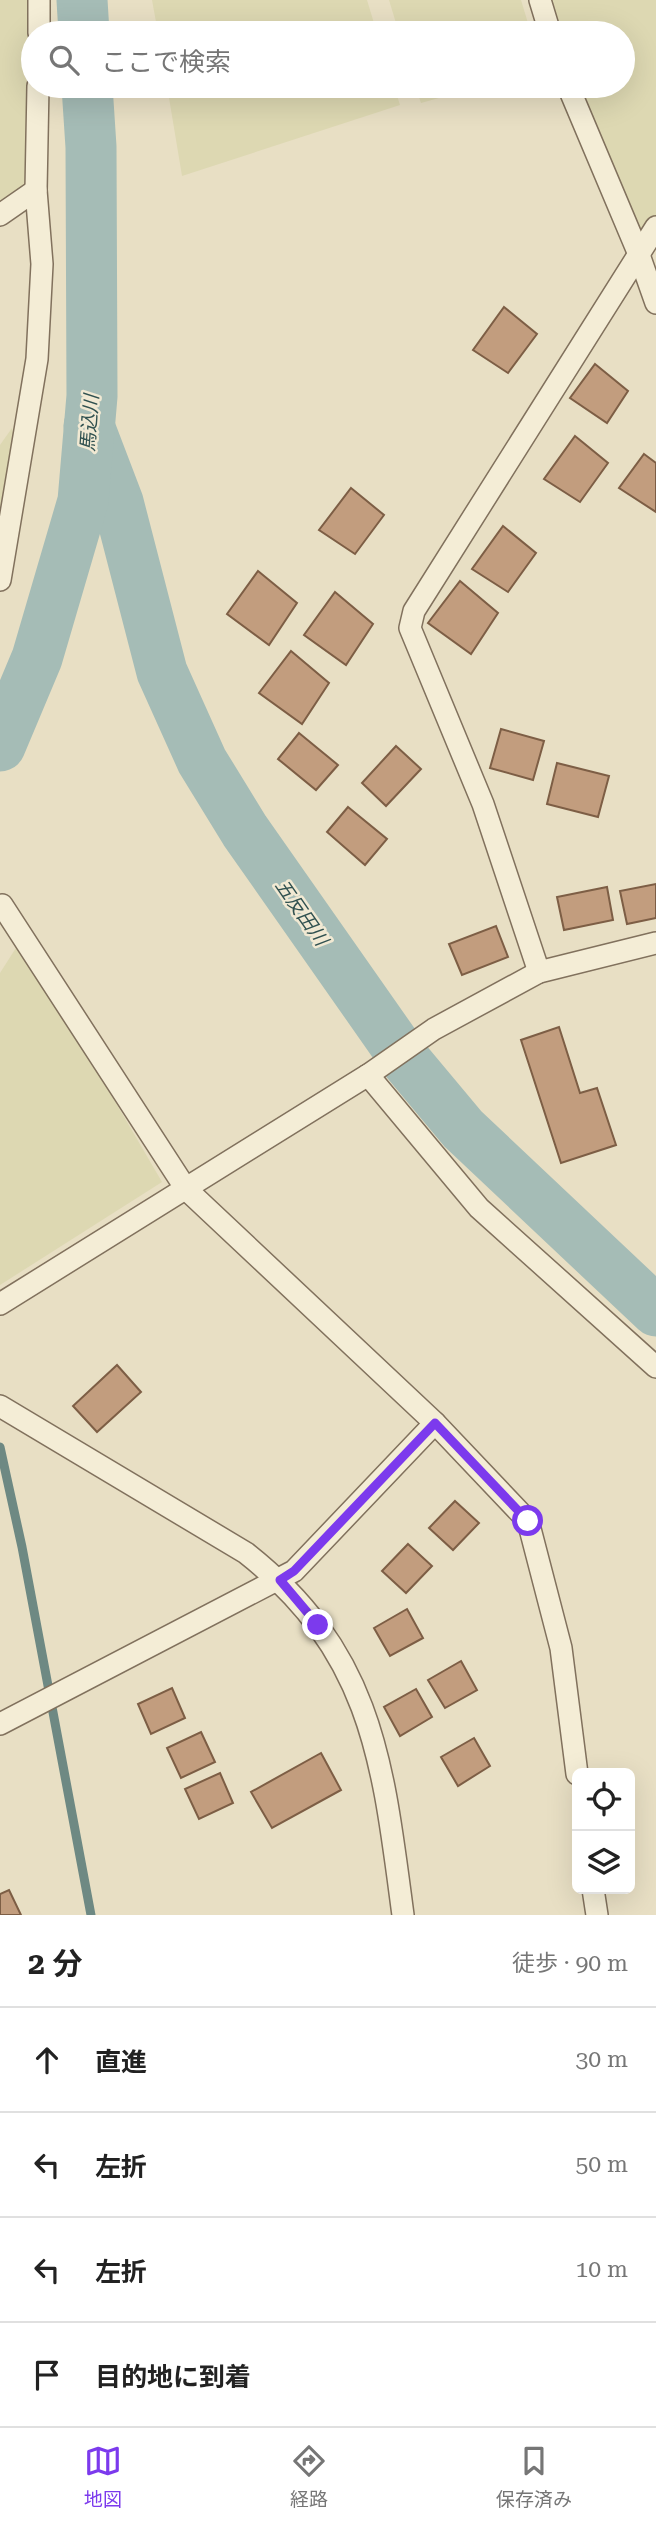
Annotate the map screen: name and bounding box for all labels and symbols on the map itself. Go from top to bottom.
water label: 馬込川 [76,392,103,452]
water label: 五反田川 [270,875,334,952]
route start [512,1505,543,1536]
route end [302,1609,333,1640]

